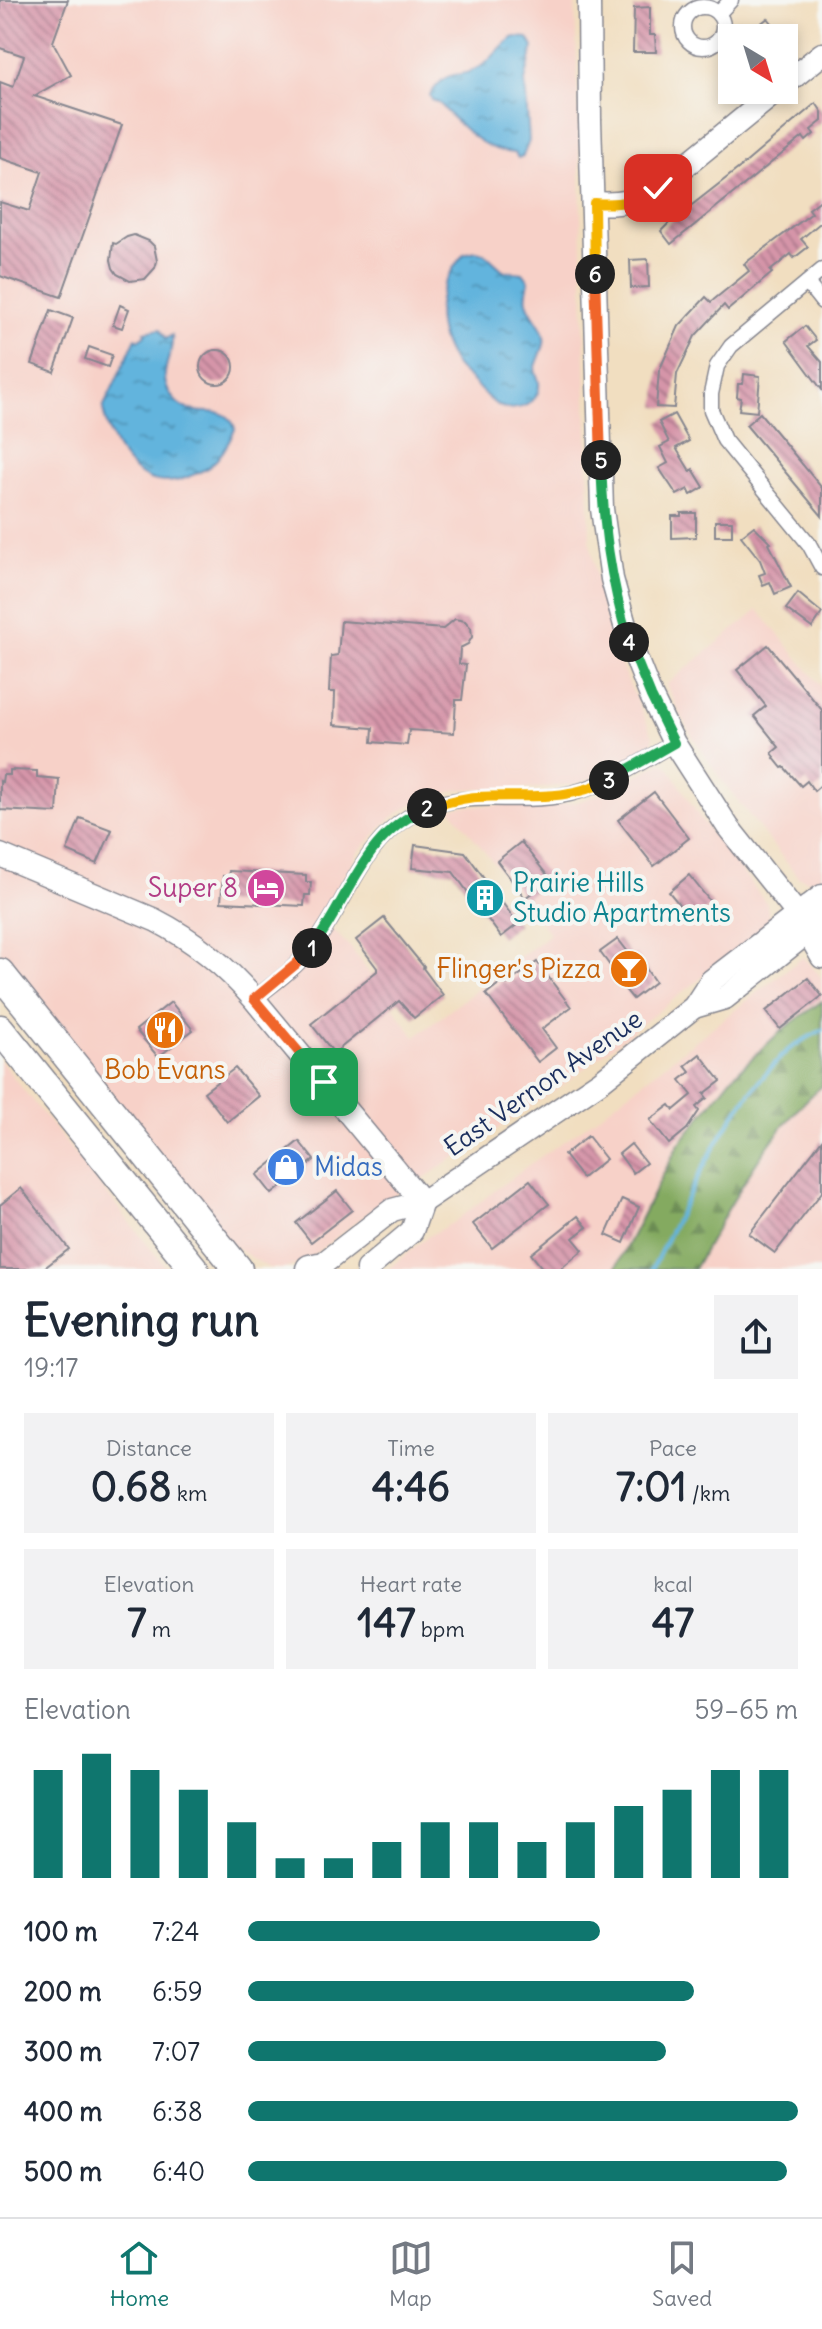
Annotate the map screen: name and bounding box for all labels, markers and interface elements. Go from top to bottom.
north arrow [718,24,798,104]
map controls [718,24,798,104]
pin [624,154,692,222]
icon: check [636,166,680,210]
pin: 6 [575,254,615,294]
text: 6 [589,260,601,288]
pin: 5 [581,440,621,480]
text: 5 [595,446,607,474]
pin: 4 [609,622,649,662]
text: 4 [623,628,635,656]
pin: 3 [589,760,629,800]
text: 3 [603,766,615,794]
pin: 2 [407,788,447,828]
text: 2 [421,794,433,822]
place label: Prairie Hills Studio Apartments [513,866,731,929]
hotel icon: Super 8 [245,867,287,909]
place label: Super 8 [148,871,238,904]
building icon: Prairie Hills Studio Apartments [464,877,506,919]
pin: 1 [292,928,332,968]
text: 1 [308,934,316,962]
bar icon: Flinger's Pizza [608,948,650,990]
place label: Flinger's Pizza [437,952,601,985]
street label: East Vernon Avenue [437,1002,648,1163]
restaurant icon: Bob Evans [144,1009,186,1051]
pin [290,1048,358,1116]
place label: Bob Evans [104,1053,226,1086]
icon: arrive [302,1060,346,1104]
shop icon: Midas [265,1146,307,1188]
place label: Midas [314,1150,383,1183]
text: Evening run [24,1293,259,1348]
button: share [714,1295,798,1379]
text: 19:17 [24,1351,78,1384]
text: Distance [106,1434,192,1462]
text: Time [387,1434,435,1462]
text: Pace [649,1434,697,1462]
text: 0.68 [91,1462,171,1512]
text: 4:46 [372,1462,450,1512]
text: 7:01 [616,1462,687,1512]
text: km [171,1479,207,1507]
text: /km [687,1479,730,1507]
text: Elevation [104,1570,194,1598]
text: Heart rate [360,1570,462,1598]
text: kcal [653,1570,693,1598]
text: 7 [127,1598,147,1648]
text: 147 [357,1598,415,1648]
text: 47 [652,1598,694,1648]
text: m [147,1615,171,1643]
text: bpm [415,1615,465,1643]
text: Elevation [24,1693,131,1726]
text: 59–65 m [694,1693,798,1726]
text: 100 m [24,1915,98,1948]
text: 7:24 [152,1915,199,1948]
text: 200 m [24,1975,101,2008]
text: 6:59 [152,1975,203,2008]
text: 300 m [24,2035,102,2068]
text: 7:07 [152,2035,200,2068]
text: 400 m [24,2095,102,2128]
text: 6:38 [152,2095,203,2128]
text: 500 m [24,2155,102,2188]
text: 6:40 [152,2155,205,2188]
tab: Home [110,2236,169,2312]
tab: Map [389,2236,433,2312]
tab: Saved [652,2236,712,2312]

